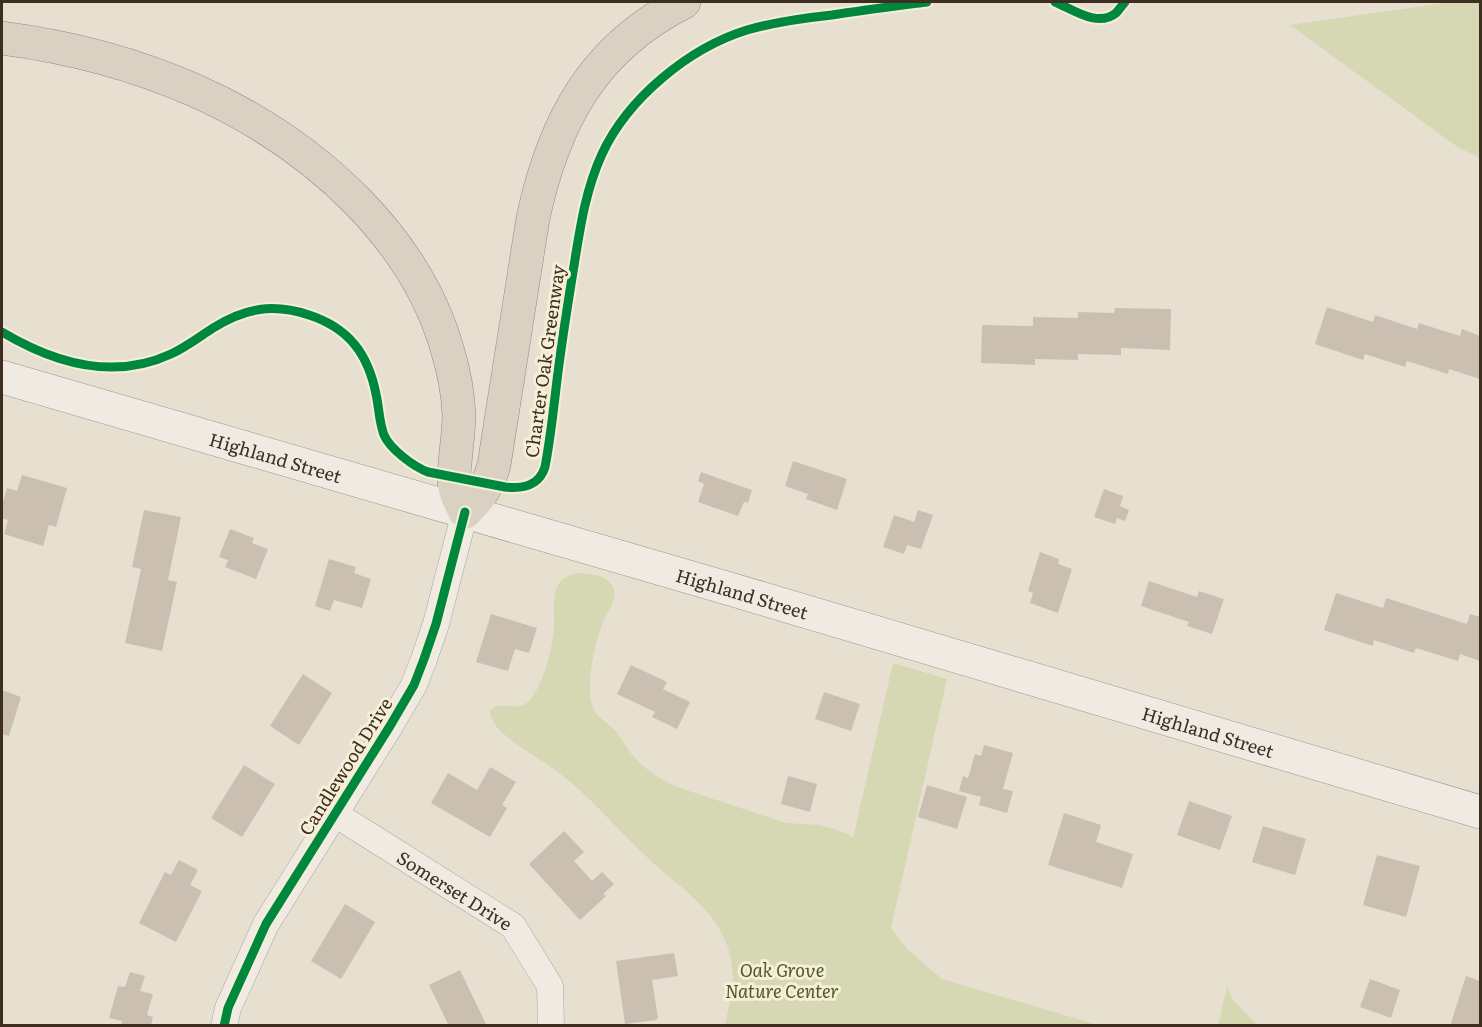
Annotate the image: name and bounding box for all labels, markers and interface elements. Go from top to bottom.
street label: Charter Oak Greenway [517,262,571,459]
street label: Highland Street [206,425,346,489]
street label: Highland Street [673,561,812,625]
street label: Candlewood Drive [292,692,398,840]
street label: Highland Street [1139,699,1278,764]
street label: Somerset Drive [392,843,518,936]
park label: Oak Grove Nature Center [725,956,839,1004]

